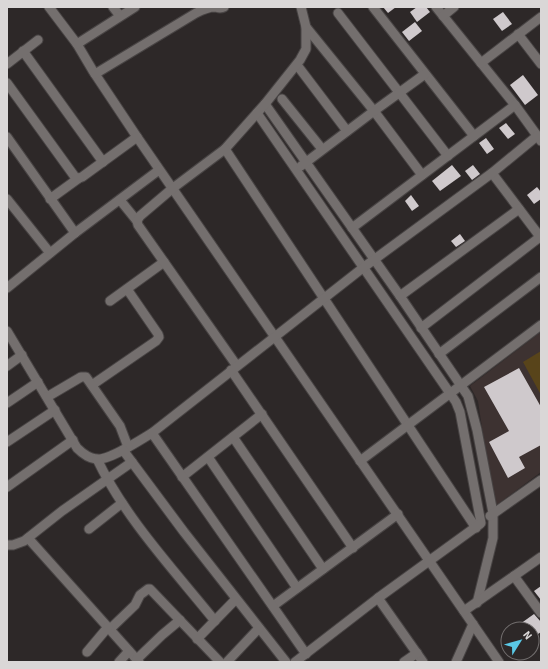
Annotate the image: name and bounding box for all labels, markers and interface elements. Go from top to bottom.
north arrow [500,621,540,661]
text: N [519,628,536,643]

